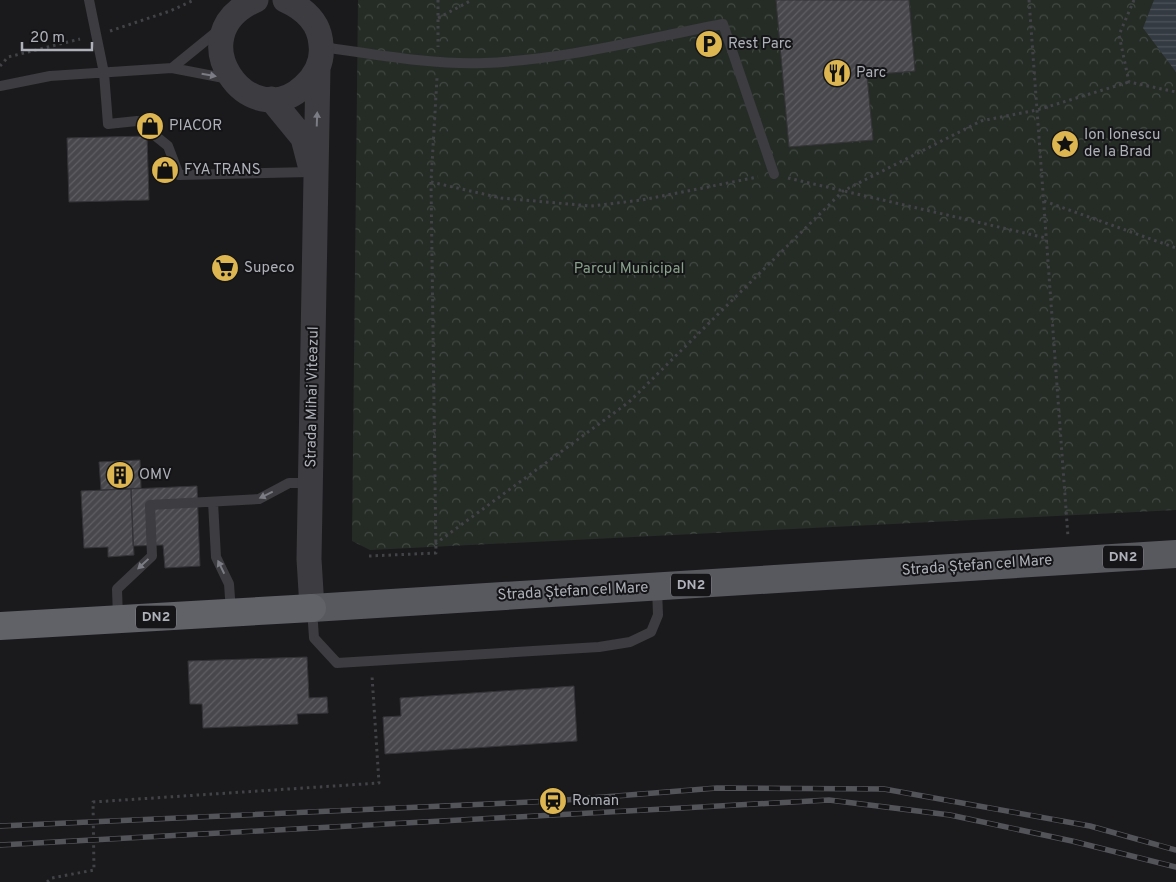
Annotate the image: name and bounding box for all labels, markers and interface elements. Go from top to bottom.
scale bar [22,20,92,52]
text: 20 m [30,29,65,48]
parking icon: Rest Parc [694,29,724,59]
place label: Rest Parc [728,35,792,54]
restaurant icon: Parc [822,58,852,88]
place label: Parc [856,64,886,83]
one-way arrow [202,71,218,79]
shop icon: PIACOR [135,111,165,141]
one-way arrow [313,111,321,127]
place label: PIACOR [169,117,222,136]
place label: Ion Ionescu de la Brad [1084,126,1160,162]
place icon: Ion Ionescu de la Brad [1050,129,1080,159]
shop icon: FYA TRANS [150,155,180,185]
place label: FYA TRANS [184,161,261,180]
supermarket icon: Supeco [210,253,240,283]
place label: Supeco [244,259,295,278]
park label: Parcul Municipal [574,260,684,279]
street label: Strada Mihai Viteazul [302,326,324,468]
building icon: OMV [105,460,135,490]
place label: OMV [139,466,172,485]
one-way arrow [258,491,273,499]
road number: DN2 [1103,546,1143,568]
street label: Strada Ștefan cel Mare [901,551,1053,581]
one-way arrow [137,559,150,570]
one-way arrow [217,559,225,574]
road number: DN2 [671,574,711,596]
street label: Strada Ștefan cel Mare [497,579,649,605]
road number: DN2 [136,606,176,628]
station icon: Roman [538,786,568,816]
place label: Roman [572,792,619,811]

